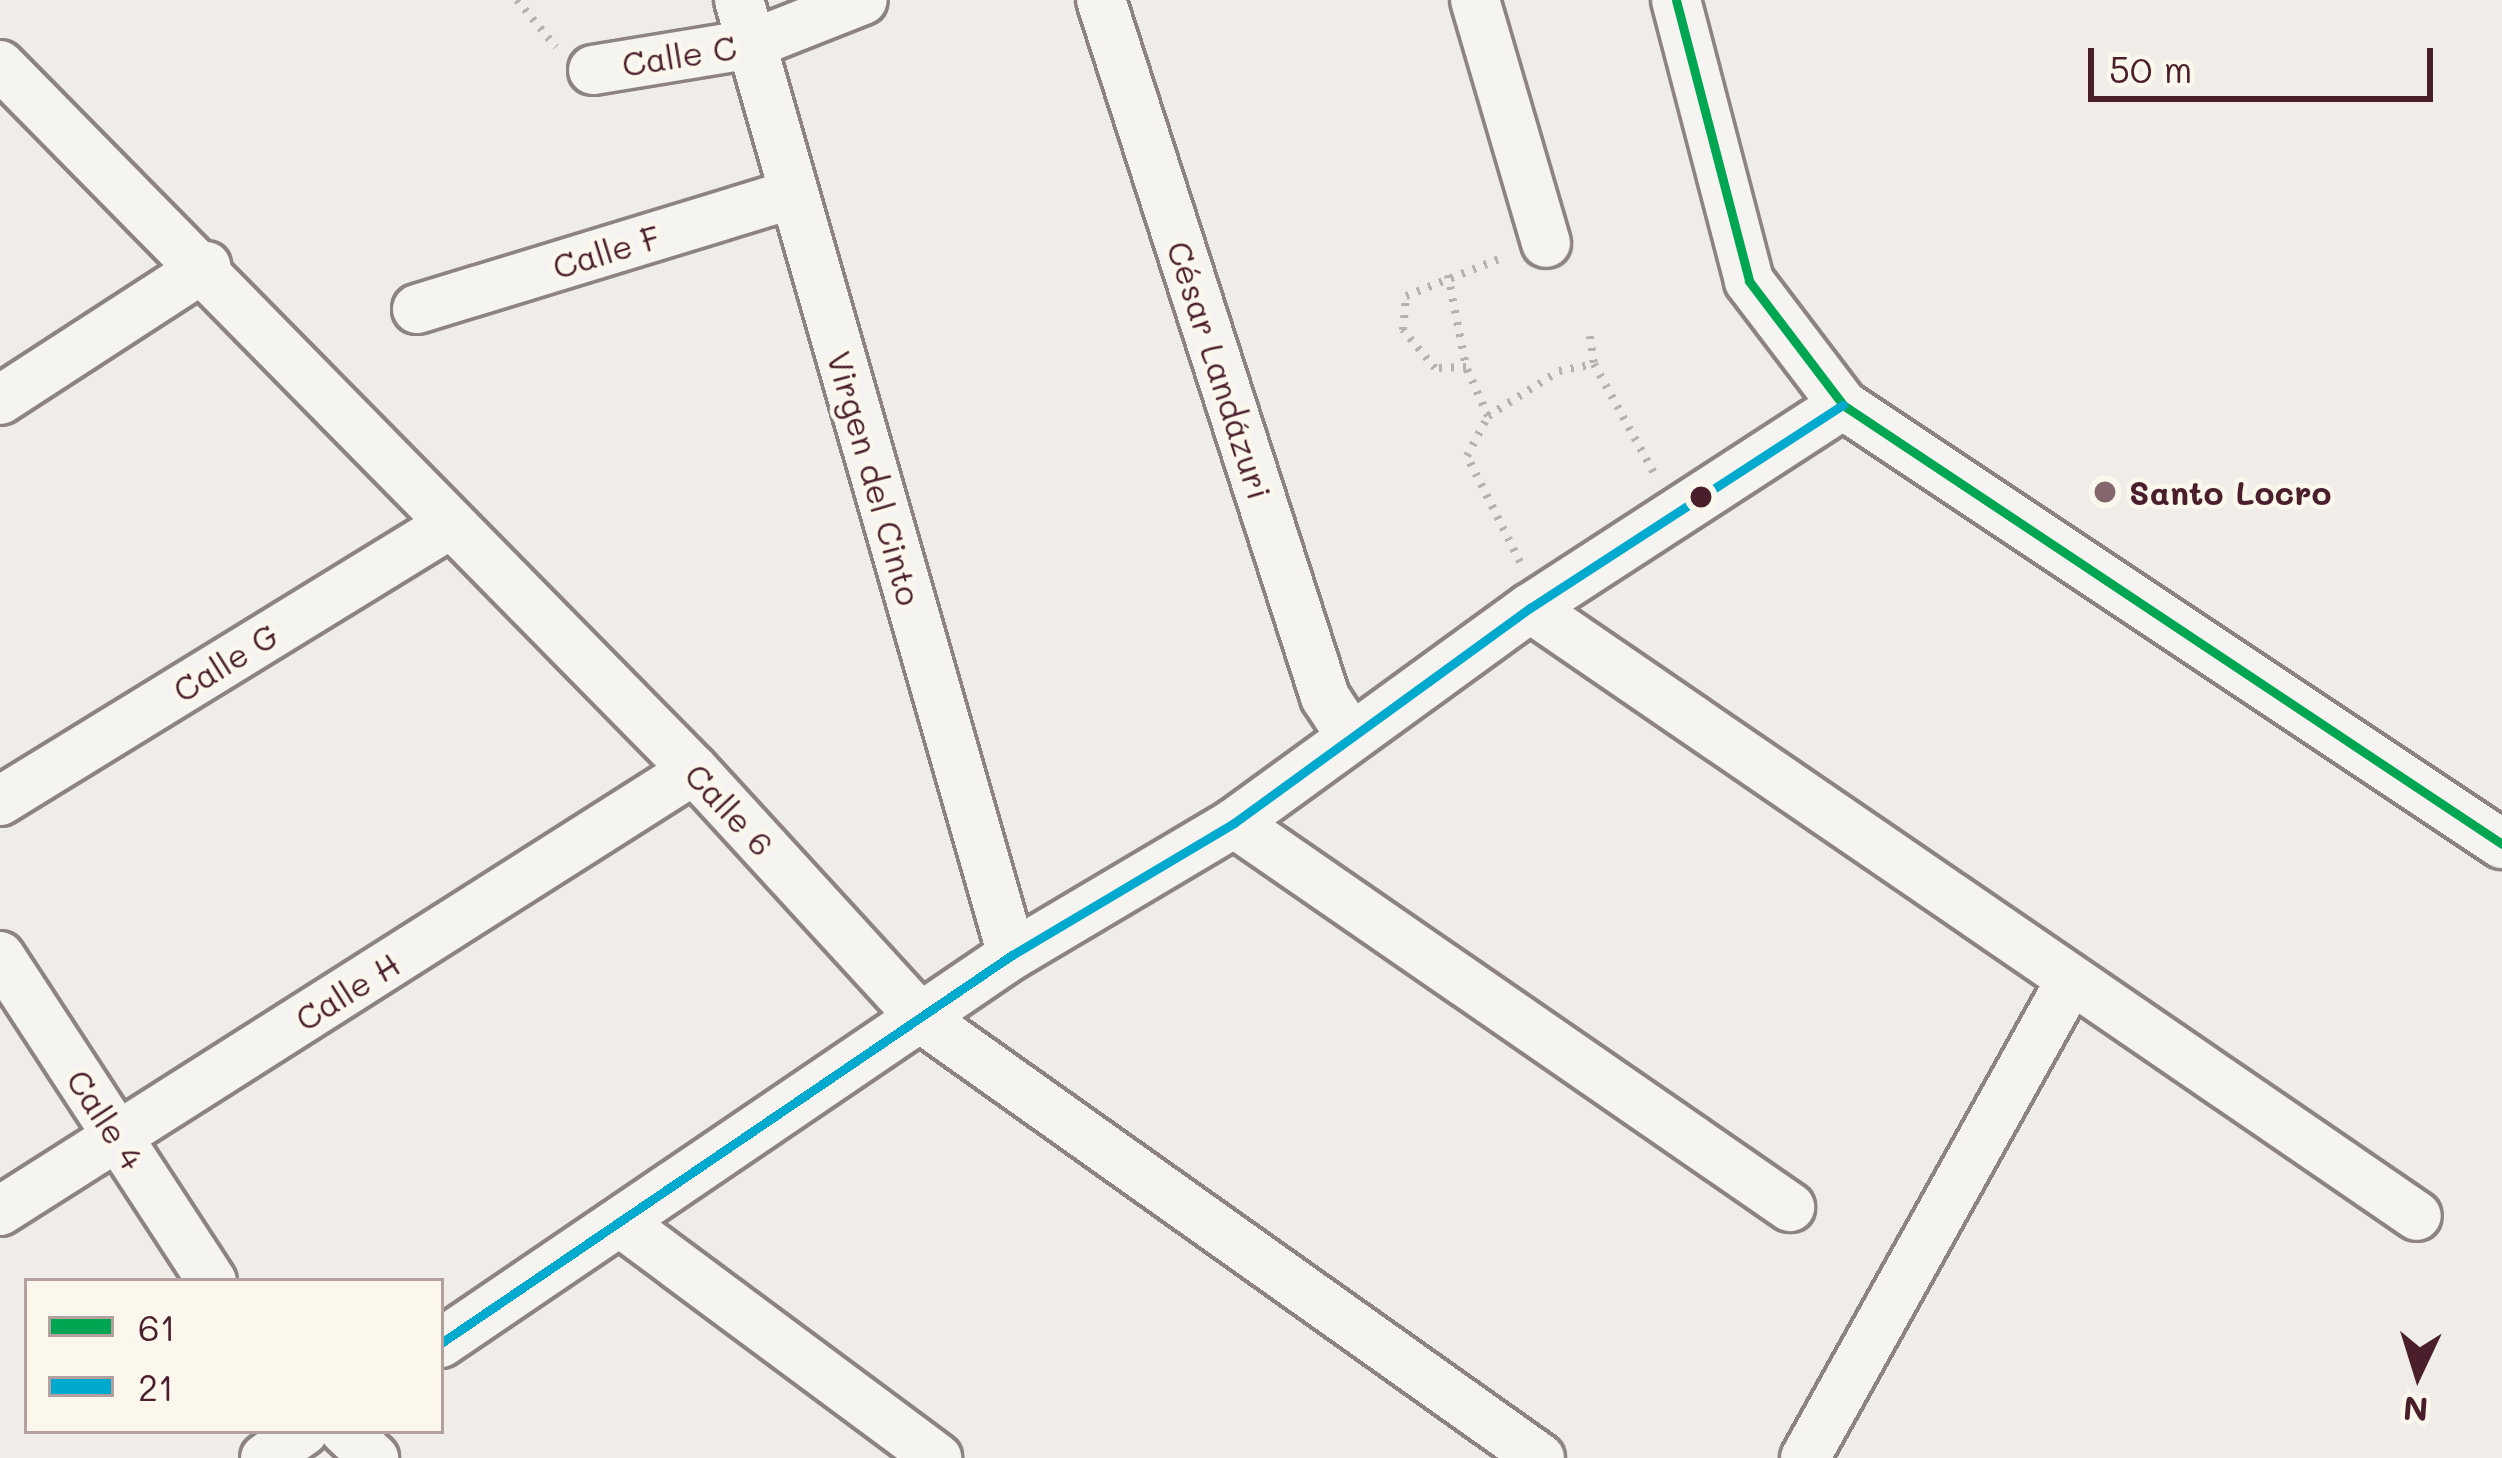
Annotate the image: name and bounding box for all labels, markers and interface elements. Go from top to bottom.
scale bar [2094,24,2439,98]
street label: Calle C [619,26,739,84]
text: 50 m [2109,45,2192,92]
street label: Calle F [548,216,664,286]
street label: César Landázuri [1160,236,1280,504]
street label: Virgen del Cinto [820,346,930,610]
place label: Santo Locro [2129,472,2332,512]
marker: Santo Locro [2092,479,2118,505]
unlabelled marker [1690,486,1712,508]
street label: Calle G [165,614,285,710]
street label: Calle 6 [677,755,783,863]
street label: Calle H [288,944,406,1038]
street label: Calle 4 [59,1062,153,1176]
legend [24,1278,444,1434]
text: 61 [138,1303,176,1350]
north arrow [2358,1314,2478,1434]
text: 21 [138,1363,174,1410]
text: N [2401,1388,2429,1433]

